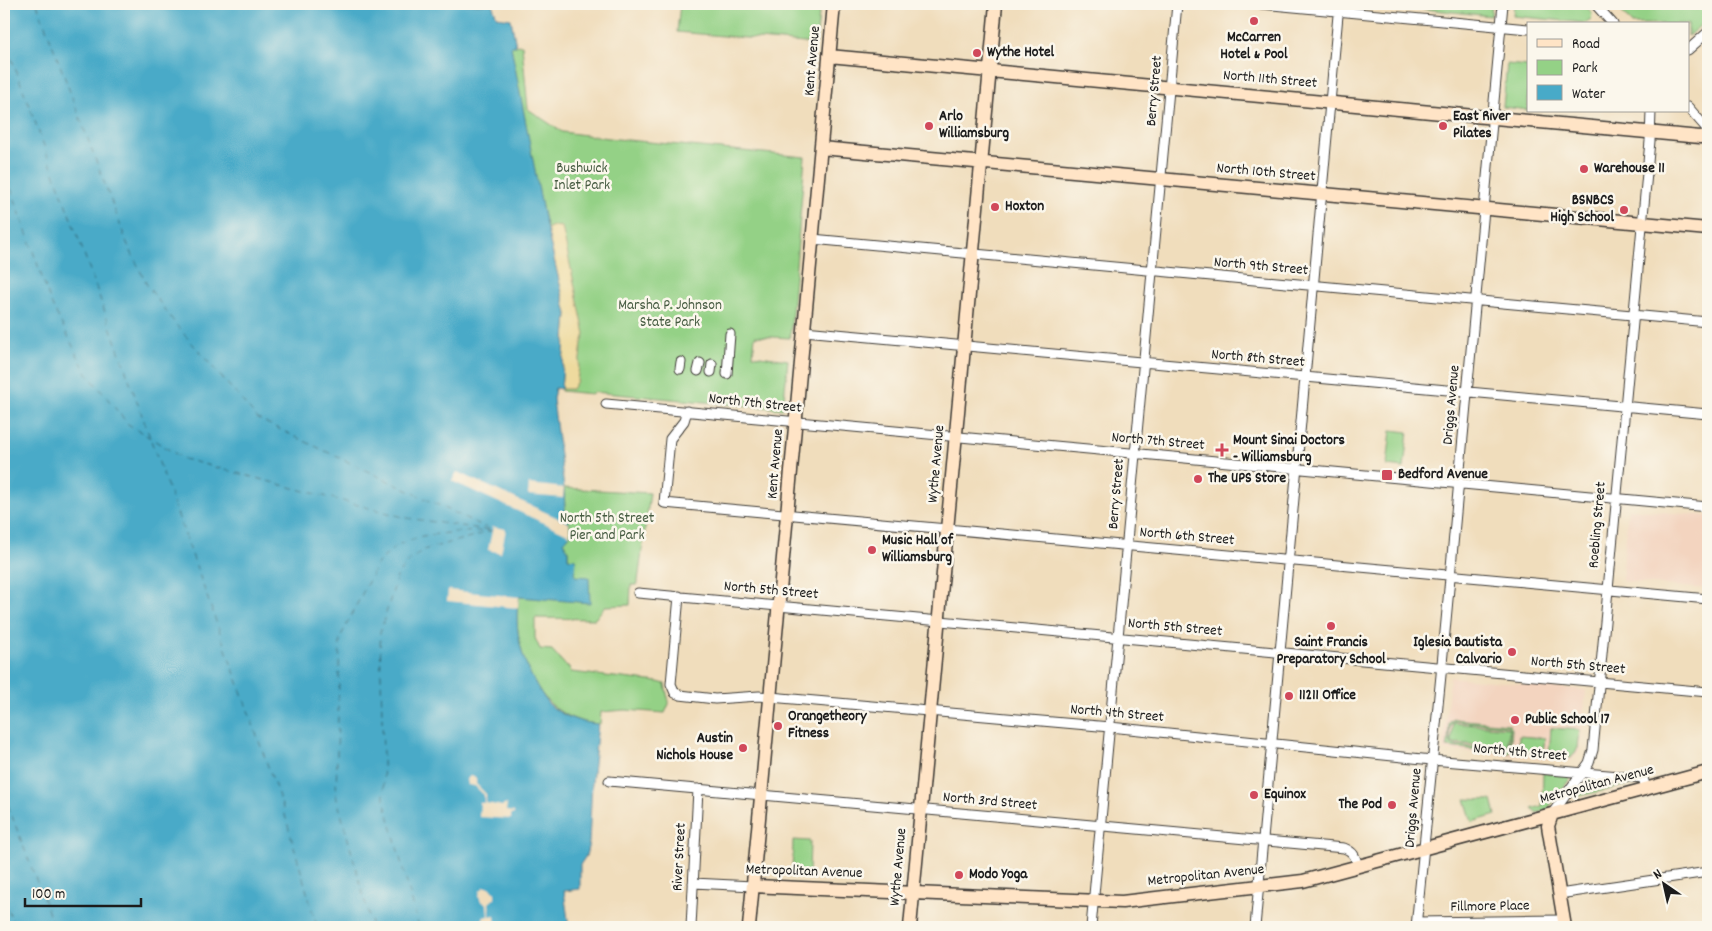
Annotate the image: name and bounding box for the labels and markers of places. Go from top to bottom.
marker: McCarren Hotel & Pool [1248,15,1260,27]
place label: McCarren Hotel & Pool [1220,27,1288,66]
place label: Wythe Hotel [987,42,1055,64]
marker: Wythe Hotel [971,47,983,59]
place label: Arlo Williamsburg [939,106,1009,145]
place label: East River Pilates [1453,106,1511,145]
marker: Arlo Williamsburg [923,120,935,132]
marker: East River Pilates [1437,120,1449,132]
place label: Warehouse 11 [1594,158,1665,180]
marker: Warehouse 11 [1578,163,1590,175]
place label: BSNBCS High School [1550,190,1614,229]
place label: Hoxton [1005,196,1044,218]
marker: Hoxton [989,201,1001,213]
marker: BSNBCS High School [1618,204,1630,216]
place label: Mount Sinai Doctors - Williamsburg [1233,430,1345,469]
marker: Mount Sinai Doctors - Williamsburg [1215,443,1229,457]
place label: Bedford Avenue [1398,464,1488,486]
place label: The UPS Store [1208,468,1286,490]
marker: Bedford Avenue [1380,468,1394,482]
marker: The UPS Store [1192,473,1204,485]
place label: Music Hall of Williamsburg [882,530,954,569]
marker: Music Hall of Williamsburg [866,544,878,556]
marker: Saint Francis Preparatory School [1325,620,1337,632]
place label: Saint Francis Preparatory School [1276,632,1386,671]
place label: Iglesia Bautista Calvario [1413,632,1503,671]
marker: Iglesia Bautista Calvario [1506,646,1518,658]
place label: 11211 Office [1299,685,1356,707]
marker: 11211 Office [1283,690,1295,702]
place label: Orangetheory Fitness [788,706,868,745]
place label: Public School 17 [1525,709,1610,731]
marker: Public School 17 [1509,714,1521,726]
marker: Orangetheory Fitness [772,720,784,732]
place label: Austin Nichols House [656,728,733,767]
marker: Austin Nichols House [737,742,749,754]
place label: Equinox [1264,784,1306,806]
marker: Equinox [1248,789,1260,801]
place label: The Pod [1339,794,1382,816]
marker: The Pod [1386,799,1398,811]
place label: Modo Yoga [969,864,1028,886]
marker: Modo Yoga [953,869,965,881]

